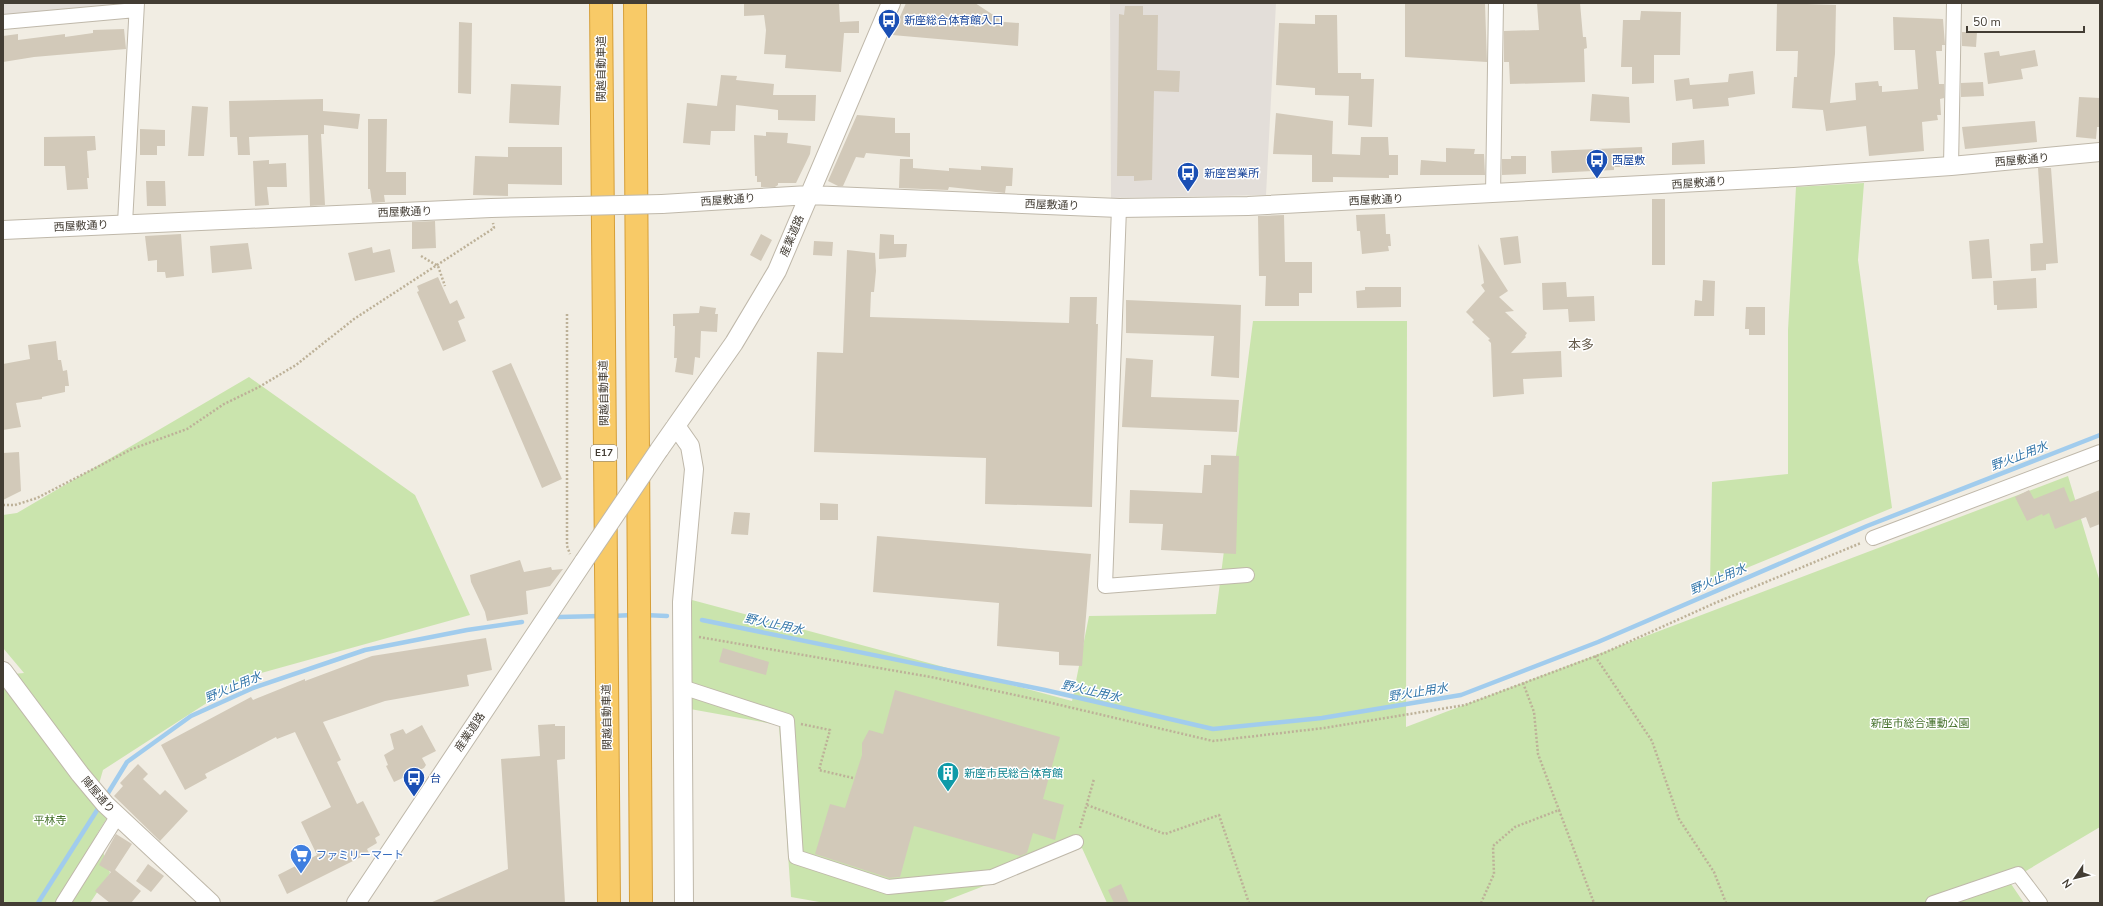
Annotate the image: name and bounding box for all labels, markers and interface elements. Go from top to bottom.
bus stop icon: 新座総合体育館入口 [876,7,902,40]
scale bar [1967,8,2084,34]
place label: 新座総合体育館入口 [904,13,1003,28]
text: 50 m [1973,14,2001,30]
street label: 関越自動車道 [594,36,609,102]
bus stop icon: 西屋敷 [1584,147,1610,180]
street label: 西屋敷通り [1994,150,2050,170]
place label: 西屋敷 [1612,153,1645,168]
bus stop icon: 新座営業所 [1175,160,1201,193]
place label: 新座営業所 [1204,166,1260,181]
street label: 西屋敷通り [1671,174,1727,192]
street label: 西屋敷通り [700,191,756,209]
street label: 西屋敷通り [1348,191,1404,209]
street label: 西屋敷通り [1024,197,1080,213]
street label: 西屋敷通り [377,204,433,220]
street label: 産業道路 [777,213,807,259]
street label: 西屋敷通り [53,217,109,235]
district label: 本多 [1568,336,1594,354]
street label: 関越自動車道 [596,360,612,426]
water label: 野火止用水 [1988,437,2052,474]
road number: E17 [591,445,617,461]
water label: 野火止用水 [1687,559,1751,598]
water label: 野火止用水 [743,610,807,638]
water label: 野火止用水 [202,667,266,706]
water label: 野火止用水 [1060,676,1124,706]
water label: 野火止用水 [1387,679,1451,705]
street label: 関越自動車道 [599,684,615,750]
street label: 産業道路 [451,710,489,754]
park label: 新座市総合運動公園 [1871,716,1970,731]
building icon: 新座市民総合体育館 [935,760,961,793]
bus stop icon: 台 [401,765,427,798]
place label: 新座市民総合体育館 [964,766,1063,781]
place label: 台 [430,771,441,786]
street label: 陣屋通り [78,773,118,817]
park label: 平林寺 [34,813,67,828]
supermarket icon: ファミリーマート [288,842,314,875]
place label: ファミリーマート [316,848,404,863]
north arrow [2055,858,2095,898]
text: N [2059,876,2076,891]

